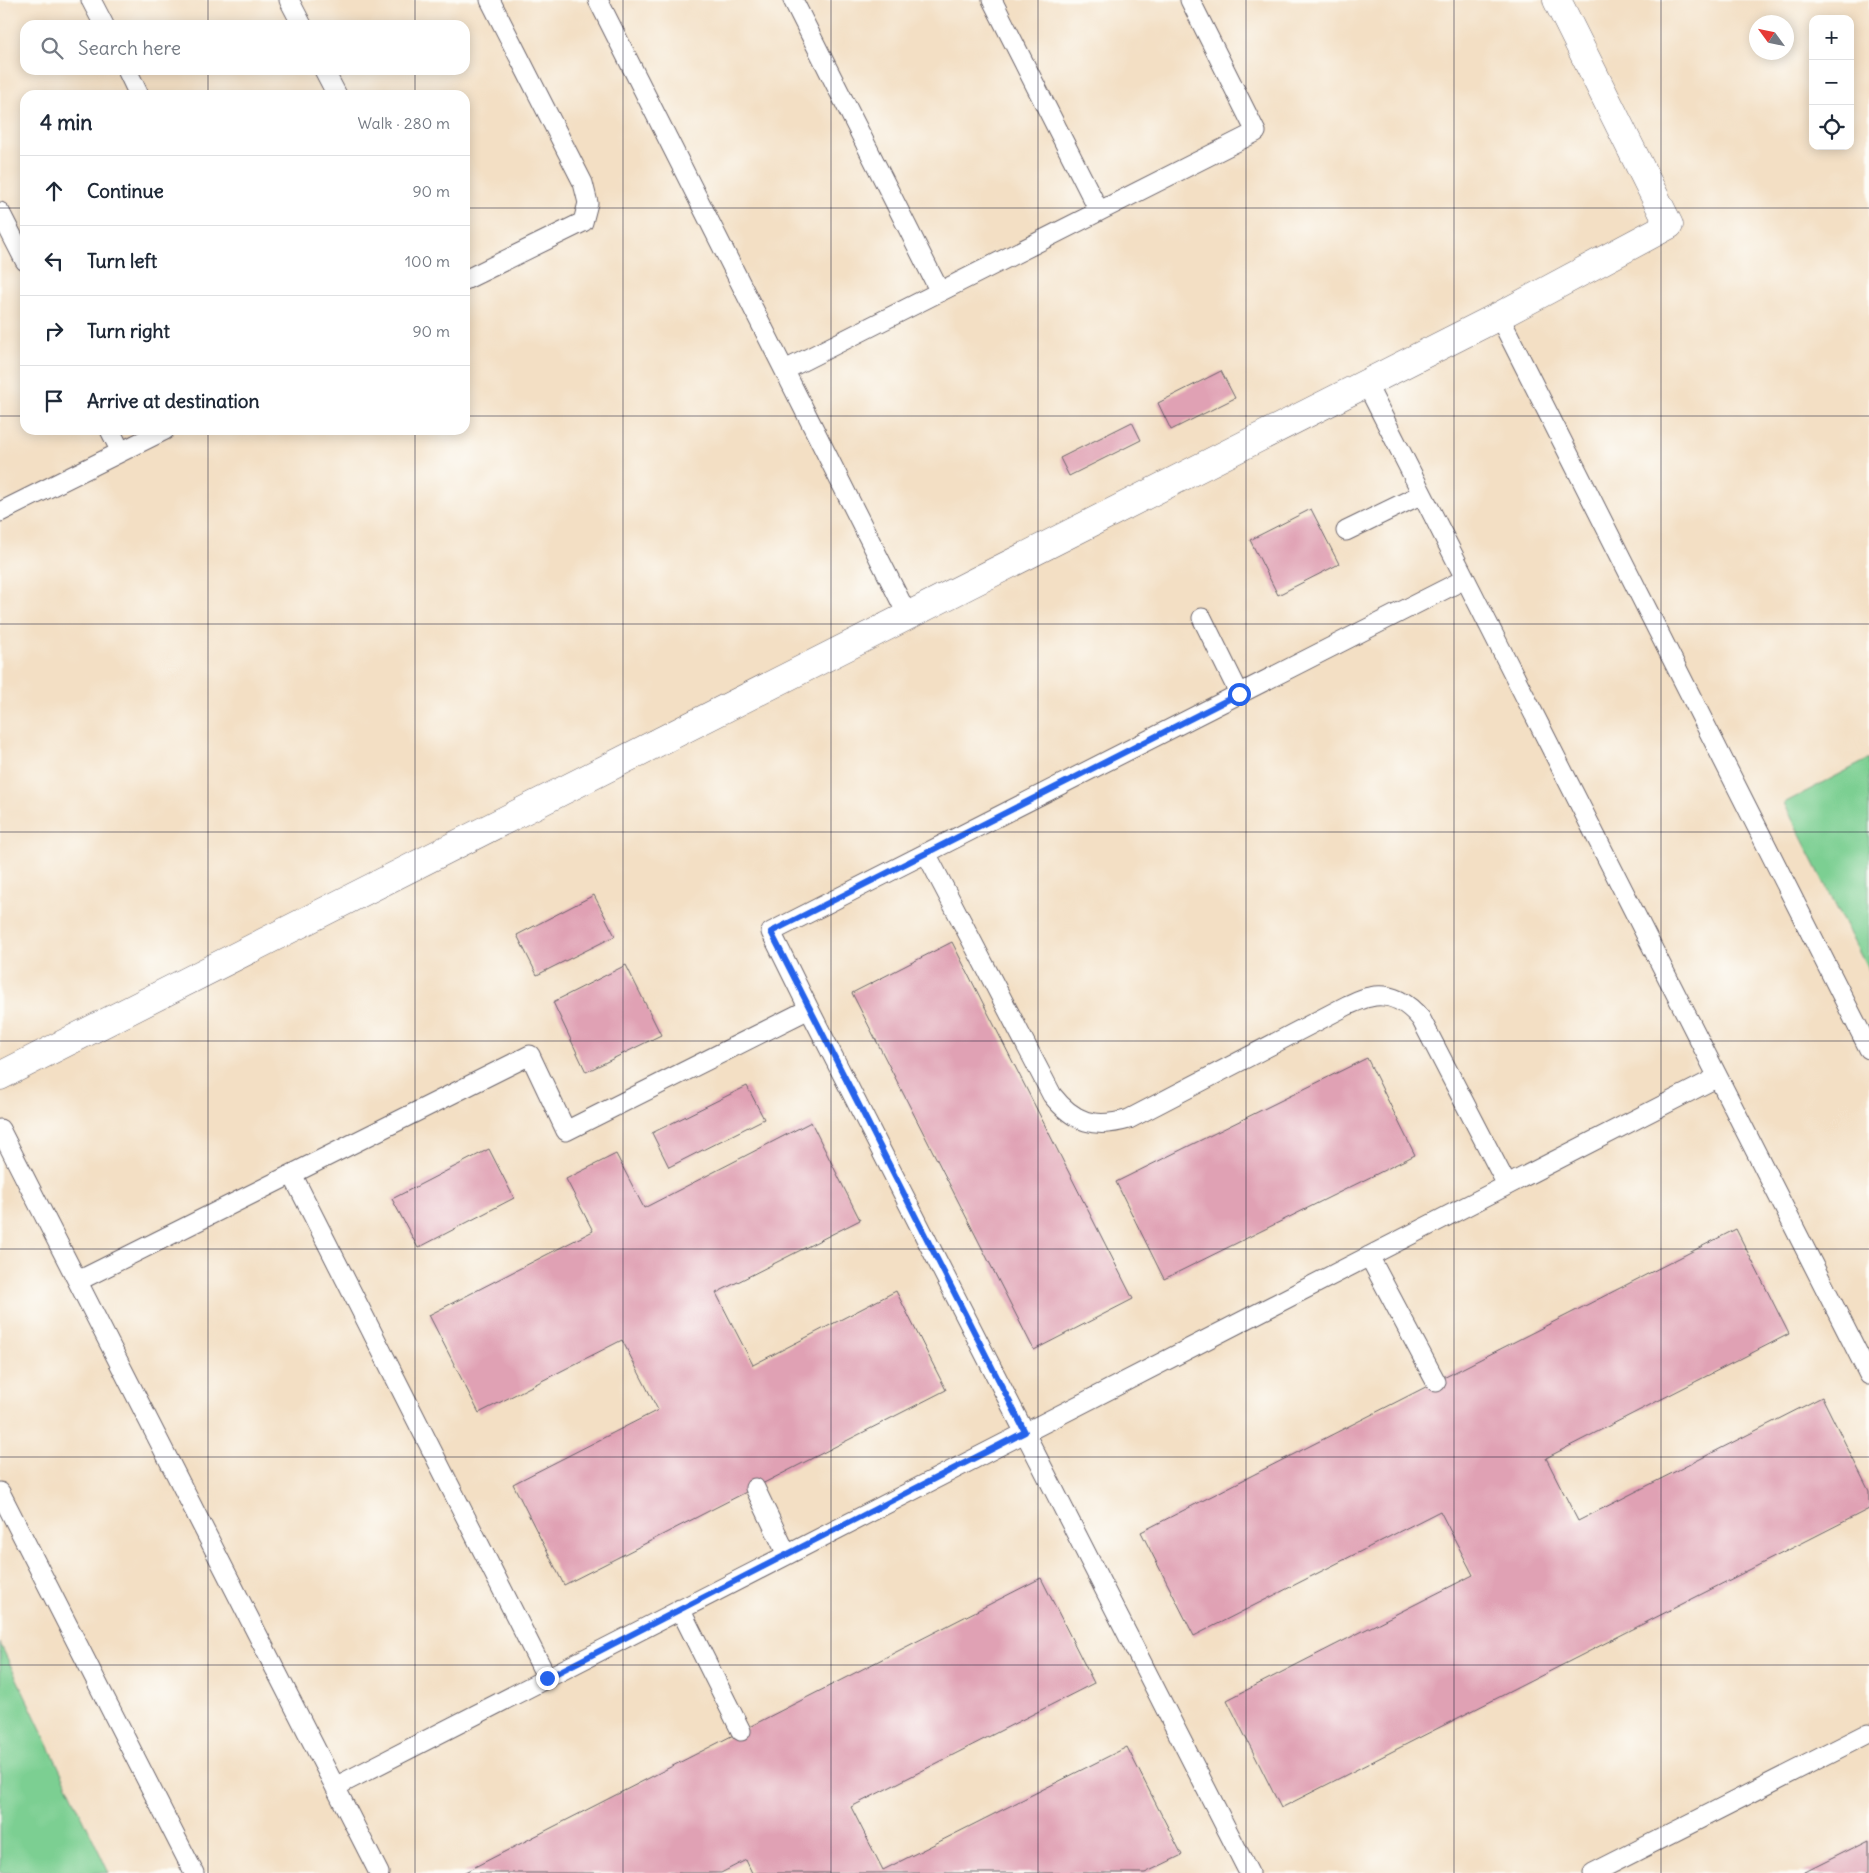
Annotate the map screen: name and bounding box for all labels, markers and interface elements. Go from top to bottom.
north arrow [1749,15,1794,60]
map controls [1809,15,1854,150]
button: + [1809,15,1854,60]
search box [20,20,470,75]
icon: search [38,34,66,62]
text: Search here [78,36,181,60]
button: − [1809,60,1854,105]
button: locate [1809,105,1854,150]
text: 4 min [40,109,92,136]
text: Walk · 280 m [358,113,450,133]
icon: ahead [40,177,68,205]
text: Continue [87,179,164,203]
text: 90 m [412,181,450,201]
icon: left [40,247,68,275]
text: Turn left [87,249,157,273]
text: 100 m [405,251,450,271]
icon: right [40,317,68,345]
text: Turn right [87,319,170,343]
text: 90 m [412,321,450,341]
icon: arrive [40,387,68,415]
text: Arrive at destination [87,389,260,413]
route start [1228,683,1251,706]
route end [536,1667,559,1690]

